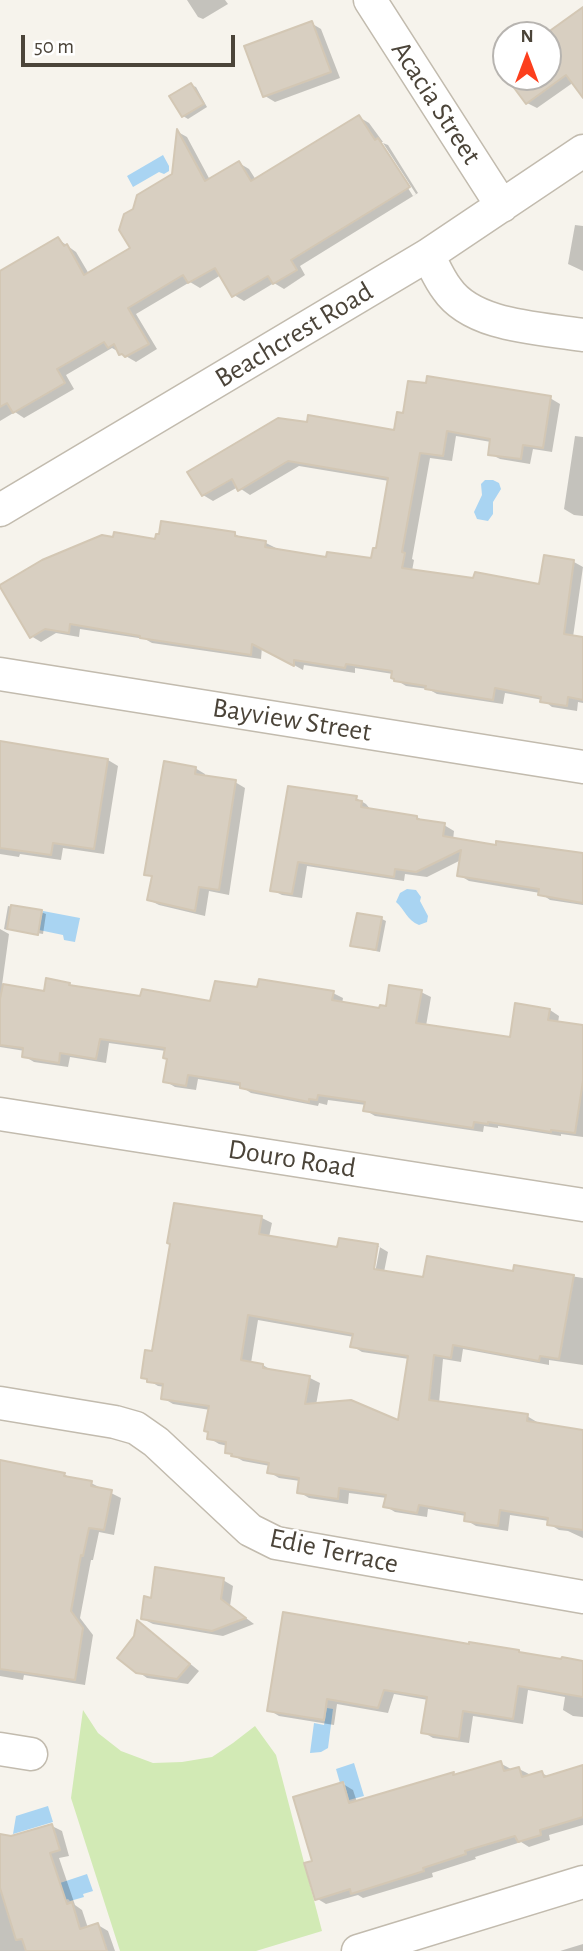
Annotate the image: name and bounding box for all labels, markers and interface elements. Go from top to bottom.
scale bar [24,21,238,65]
north arrow [492,21,562,91]
text: N [520,27,534,46]
street label: Acacia Street [384,35,488,171]
text: 50 m [34,36,74,57]
street label: Beachcrest Road [209,275,379,395]
street label: Bayview Street [210,691,374,749]
street label: Douro Road [226,1132,358,1186]
street label: Edie Terrace [267,1521,401,1581]

